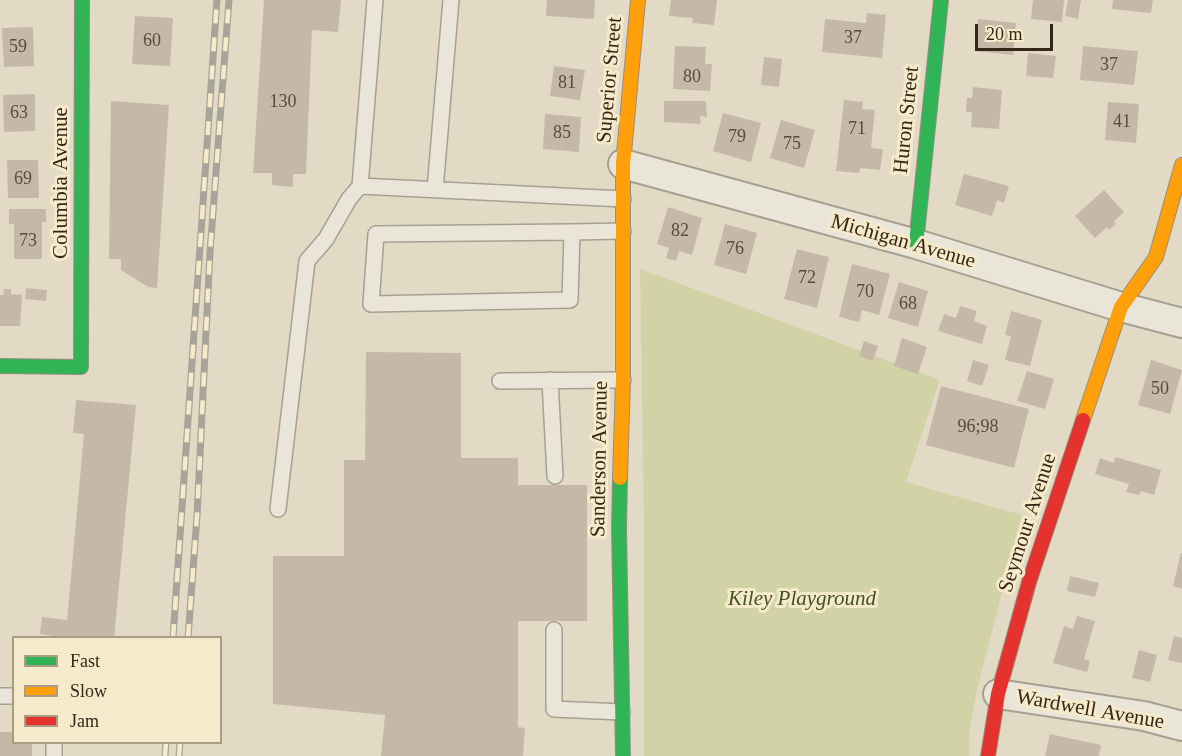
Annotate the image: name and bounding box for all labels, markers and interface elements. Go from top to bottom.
scale bar [978,12,1056,50]
street label: Superior Street [592,16,628,144]
text: 20 m [986,24,1023,44]
house number: 37 [844,27,862,49]
house number: 60 [143,30,161,52]
house number: 59 [9,36,27,58]
house number: 37 [1100,54,1118,76]
street label: Huron Street [889,65,925,175]
house number: 80 [683,66,701,88]
house number: 81 [558,72,576,94]
house number: 130 [270,91,296,113]
house number: 63 [10,102,28,124]
street label: Columbia Avenue [48,107,74,259]
house number: 41 [1113,111,1131,133]
house number: 71 [848,118,866,140]
house number: 85 [553,122,571,144]
house number: 79 [728,126,746,148]
house number: 75 [783,133,801,155]
house number: 69 [14,168,32,190]
street label: Michigan Avenue [828,209,978,275]
house number: 82 [671,220,689,242]
house number: 73 [19,230,37,252]
house number: 76 [726,238,744,260]
house number: 72 [798,267,816,289]
house number: 70 [856,281,874,303]
house number: 68 [899,293,917,315]
house number: 50 [1151,378,1169,400]
street label: Sanderson Avenue [586,381,614,537]
house number: 96;98 [957,416,999,438]
street label: Seymour Avenue [994,450,1062,596]
park label: Kiley Playground [728,586,876,612]
legend [12,636,222,744]
text: Fast [70,651,100,671]
text: Slow [70,681,107,701]
street label: Wardwell Avenue [1014,685,1166,735]
text: Jam [70,711,99,731]

